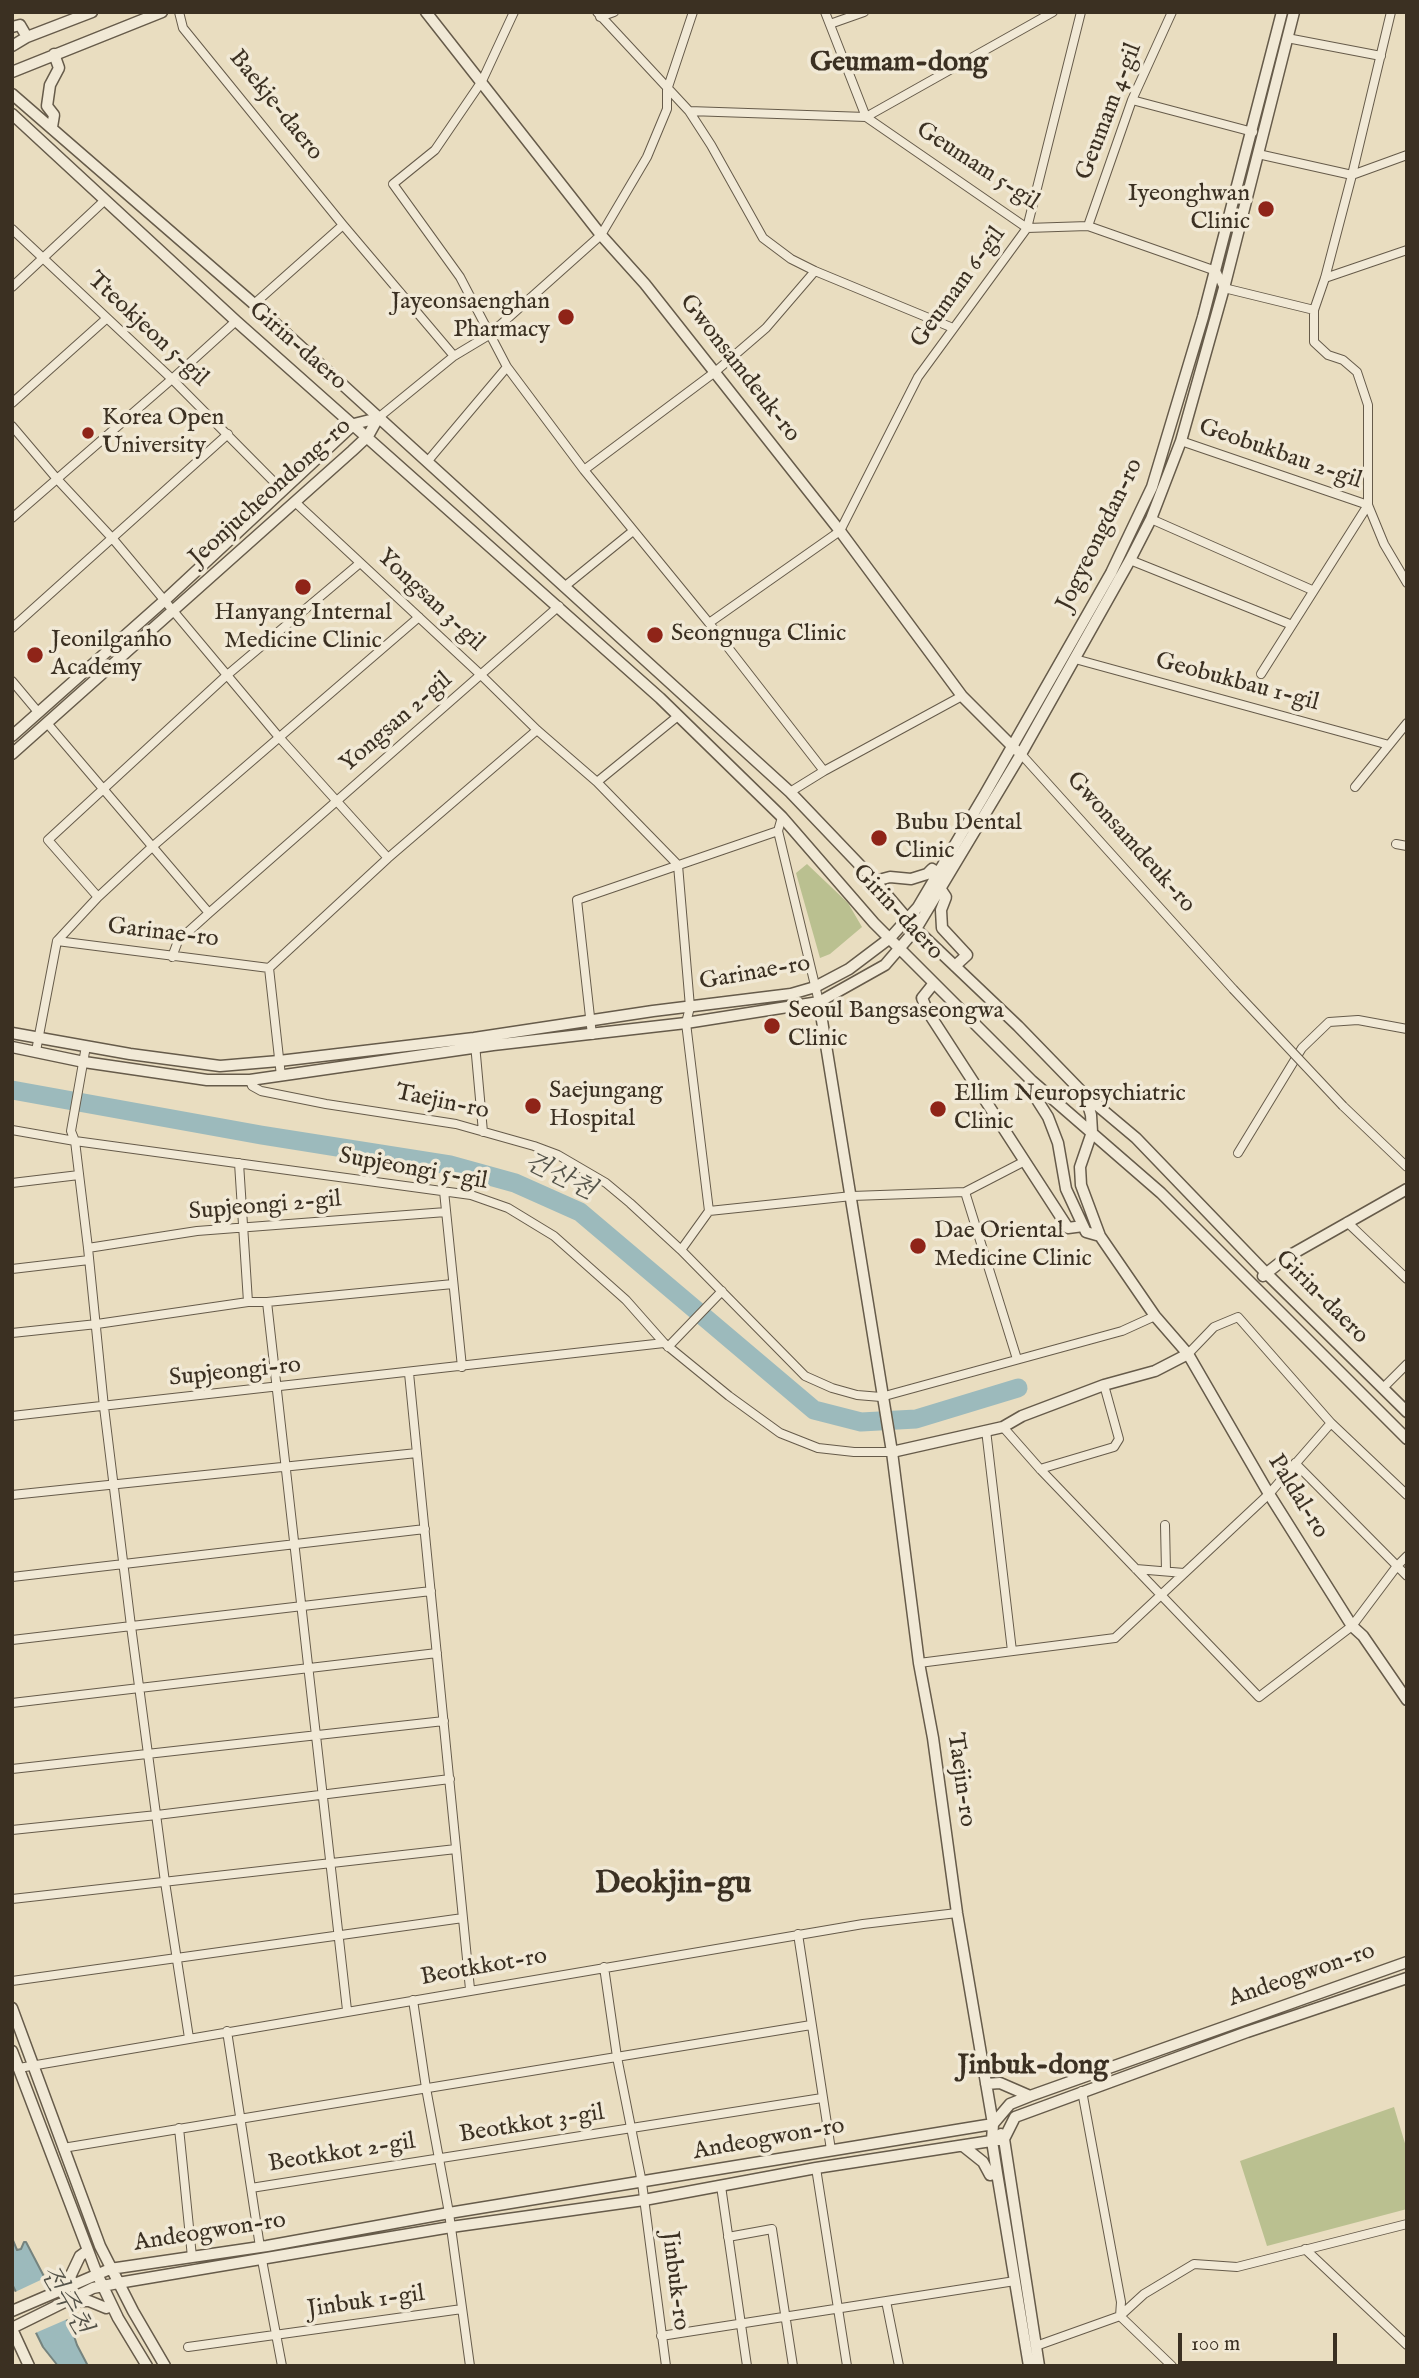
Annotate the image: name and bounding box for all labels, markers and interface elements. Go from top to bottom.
street label: Geumam 4-gil [1071,40,1149,184]
street label: Baekje-daero [222,45,328,167]
district label: Geumam-dong [810,47,988,81]
street label: Geumam 5-gil [910,117,1044,217]
place label: Iyeonghwan Clinic [1128,181,1250,237]
marker: Iyeonghwan Clinic [1256,199,1276,219]
street label: Geumam 6-gil [905,222,1013,354]
street label: Tteokjeon 5-gil [80,267,214,393]
place label: Jayeonsaenghan Pharmacy [391,289,550,345]
street label: Gwonsamdeuk-ro [672,289,806,449]
street label: Girin-daero [242,297,352,397]
marker: Jayeonsaenghan Pharmacy [556,307,576,327]
place label: Korea Open University [102,405,224,461]
street label: Jeonjucheondong-ro [184,413,358,573]
street label: Geobukbau 2-gil [1195,414,1365,496]
marker: Korea Open University [80,425,96,441]
street label: Jogyeongdan-ro [1052,454,1150,616]
street label: Yongsan 3-gil [370,544,490,658]
marker: Hanyang Internal Medicine Clinic [293,577,313,597]
place label: Hanyang Internal Medicine Clinic [214,600,392,656]
place label: Seongnuga Clinic [671,621,846,649]
marker: Seongnuga Clinic [645,625,665,645]
place label: Jeonilganho Academy [51,627,172,683]
marker: Jeonilganho Academy [25,645,45,665]
street label: Geobukbau 1-gil [1152,647,1322,719]
street label: Yongsan 2-gil [335,667,459,779]
street label: Gwonsamdeuk-ro [1059,767,1201,919]
place label: Bubu Dental Clinic [895,810,1022,866]
marker: Bubu Dental Clinic [869,828,889,848]
street label: Girin-daero [845,859,949,967]
street label: Garinae-ro [106,913,220,955]
street label: Garinae-ro [697,950,813,998]
place label: Seoul Bangsaseongwa Clinic [788,998,1004,1054]
marker: Seoul Bangsaseongwa Clinic [762,1016,782,1036]
place label: Saejungang Hospital [549,1078,663,1134]
street label: Taejin-ro [393,1079,491,1127]
place label: Ellim Neuropsychiatric Clinic [954,1081,1186,1137]
marker: Saejungang Hospital [523,1096,543,1116]
marker: Ellim Neuropsychiatric Clinic [928,1099,948,1119]
street label: Supjeongi 5-gil [336,1143,490,1197]
water label: 건산천 [518,1147,600,1209]
street label: Supjeongi 2-gil [187,1186,343,1228]
place label: Dae Oriental Medicine Clinic [934,1218,1092,1274]
marker: Dae Oriental Medicine Clinic [908,1236,928,1256]
street label: Girin-daero [1268,1245,1374,1351]
street label: Supjeongi-ro [168,1352,302,1394]
street label: Paldal-ro [1260,1450,1334,1544]
street label: Taejin-ro [939,1731,981,1829]
district label: Deokjin-gu [595,1866,751,1904]
street label: Andeogwon-ro [1225,1937,1379,2015]
street label: Beotkkot-ro [419,1943,549,1993]
district label: Jinbuk-dong [958,2050,1108,2084]
street label: Beotkkot 3-gil [458,2099,606,2151]
street label: Andeogwon-ro [691,2113,847,2167]
street label: Beotkkot 2-gil [266,2128,418,2180]
street label: Andeogwon-ro [132,2207,288,2259]
street label: Jinbuk-ro [654,2230,694,2332]
water label: 전주천 [32,2261,96,2341]
street label: Jinbuk 1-gil [306,2281,426,2325]
scale bar [1181,2318,1340,2362]
text: 100 m [1191,2331,1240,2358]

